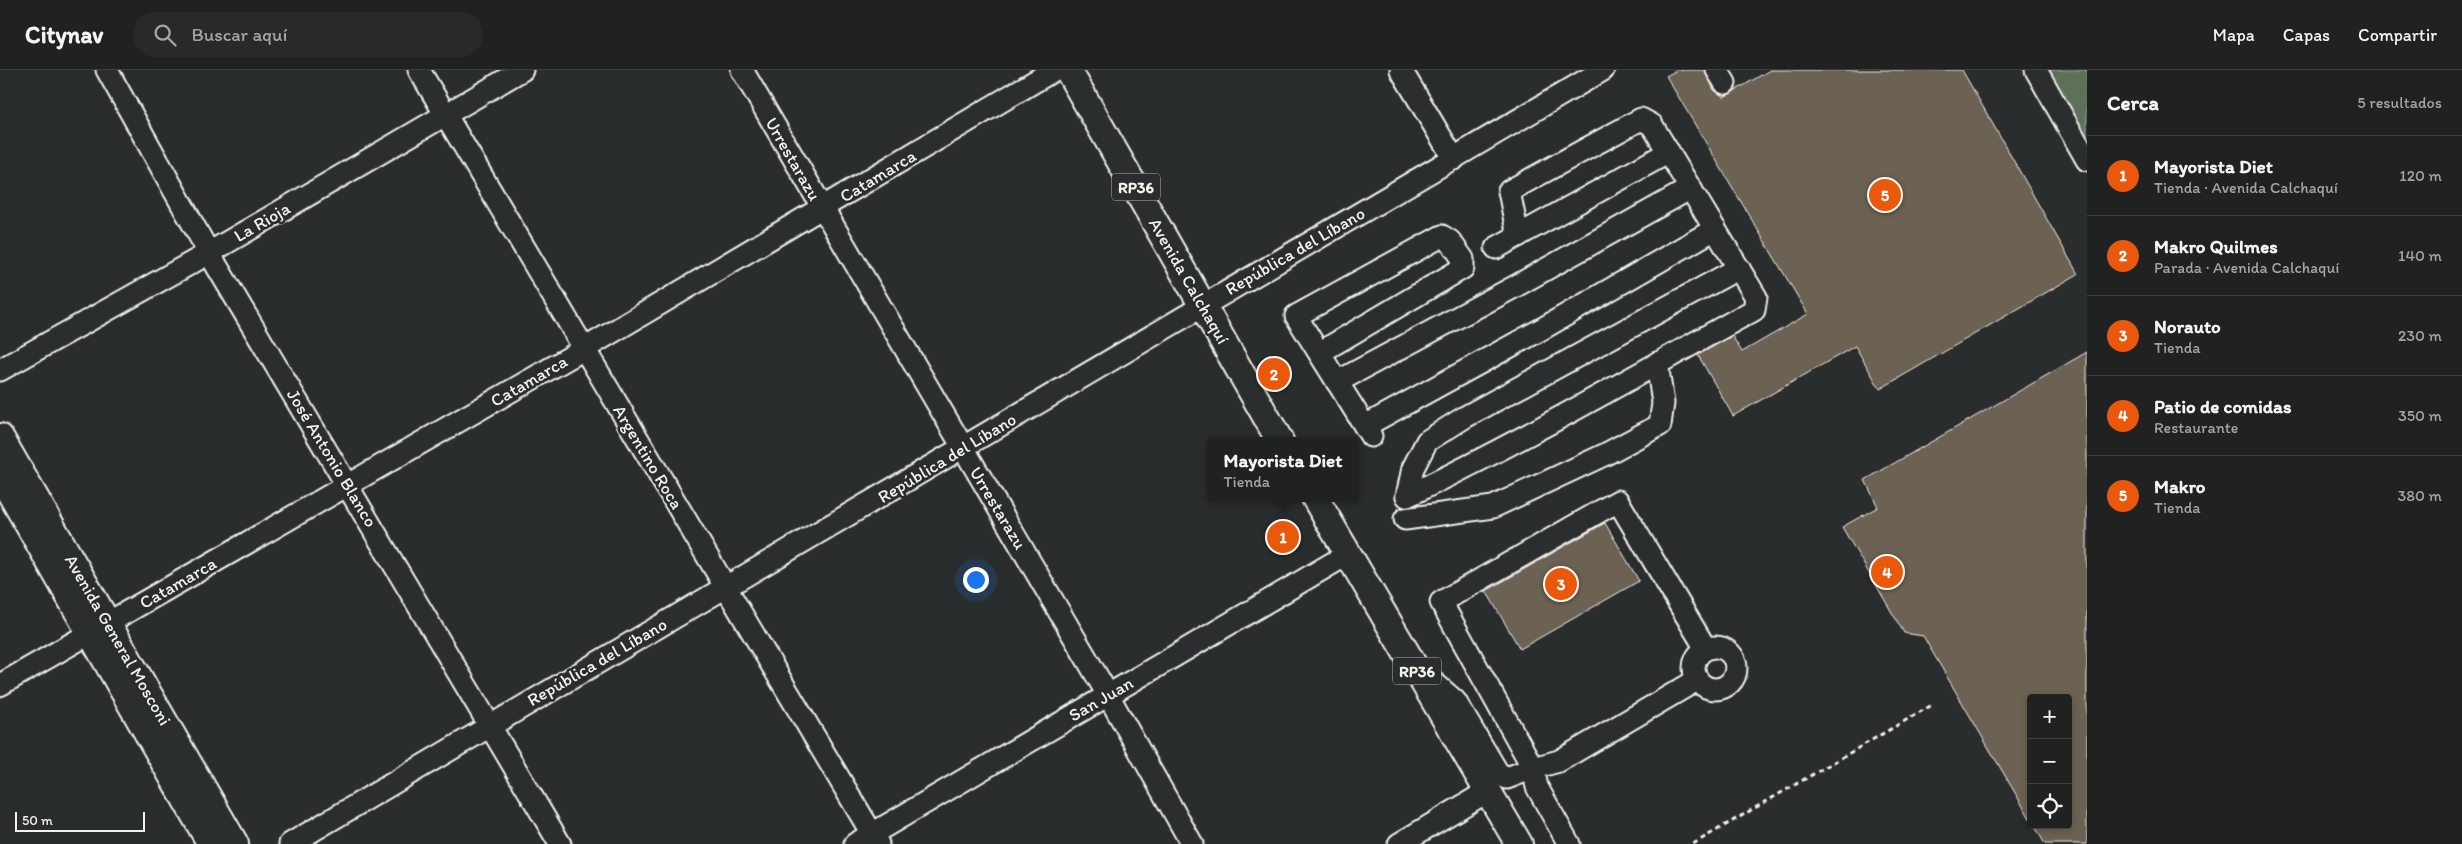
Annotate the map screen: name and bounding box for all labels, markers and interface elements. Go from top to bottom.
search box [133,12,483,57]
text: Citynav [25,20,103,49]
icon: search [151,21,179,49]
text: Buscar aquí [191,23,287,46]
text: Mapa [2213,24,2255,46]
text: Capas [2283,24,2330,46]
text: Compartir [2358,24,2437,46]
text: Cerca [2107,90,2159,115]
text: 5 resultados [2357,93,2442,112]
street label: Urrestarazu [760,113,826,205]
street label: Catamarca [836,144,921,207]
text: Mayorista Diet [2154,155,2273,178]
text: 1 [2119,166,2127,185]
text: 120 m [2399,166,2442,185]
road number: RP36 [1112,174,1160,200]
pin: 5 [1869,176,1901,214]
text: Tienda · Avenida Calchaquí [2154,178,2338,197]
street label: La Rioja [230,197,295,247]
street label: República del Líbano [1221,202,1369,300]
street label: Avenida Calchaquí [1144,214,1234,348]
text: Makro Quilmes [2154,235,2278,258]
text: 2 [2119,246,2127,265]
text: 140 m [2398,246,2442,265]
text: Parada · Avenida Calchaquí [2154,258,2339,277]
text: Norauto [2154,315,2221,338]
text: 3 [2119,326,2127,345]
text: 230 m [2398,326,2442,345]
text: Tienda [2154,338,2201,357]
street label: Catamarca [487,350,572,412]
pin: 2 [1258,355,1290,393]
street label: José Antonio Blanco [282,385,382,531]
text: Patio de comidas [2154,395,2291,418]
street label: Argentino Roca [608,401,688,513]
text: 4 [2118,406,2128,425]
text: 350 m [2398,406,2442,425]
street label: República del Líbano [874,408,1020,508]
text: Restaurante [2154,418,2238,437]
popup [1207,437,1359,502]
text: Mayorista Diet [1224,449,1342,472]
street label: Urrestarazu [965,463,1031,553]
text: Tienda [1224,472,1270,491]
text: Makro [2154,475,2205,498]
text: 5 [2119,486,2127,505]
text: 380 m [2398,486,2442,505]
text: Tienda [2154,498,2201,517]
pin: 1 [1267,518,1299,556]
street label: Avenida General Mosconi [60,550,176,730]
street label: Catamarca [136,552,221,614]
pin: 4 [1871,553,1903,591]
pin: 3 [1545,565,1577,603]
your location [963,567,989,593]
street label: República del Líbano [523,613,671,711]
road number: RP36 [1393,658,1441,684]
street label: San Juan [1065,672,1137,726]
map controls [2027,694,2072,829]
button: + [2027,694,2072,739]
button: − [2027,739,2072,784]
button: locate [2027,784,2072,829]
scale bar [15,809,145,832]
text: 50 m [22,812,53,829]

